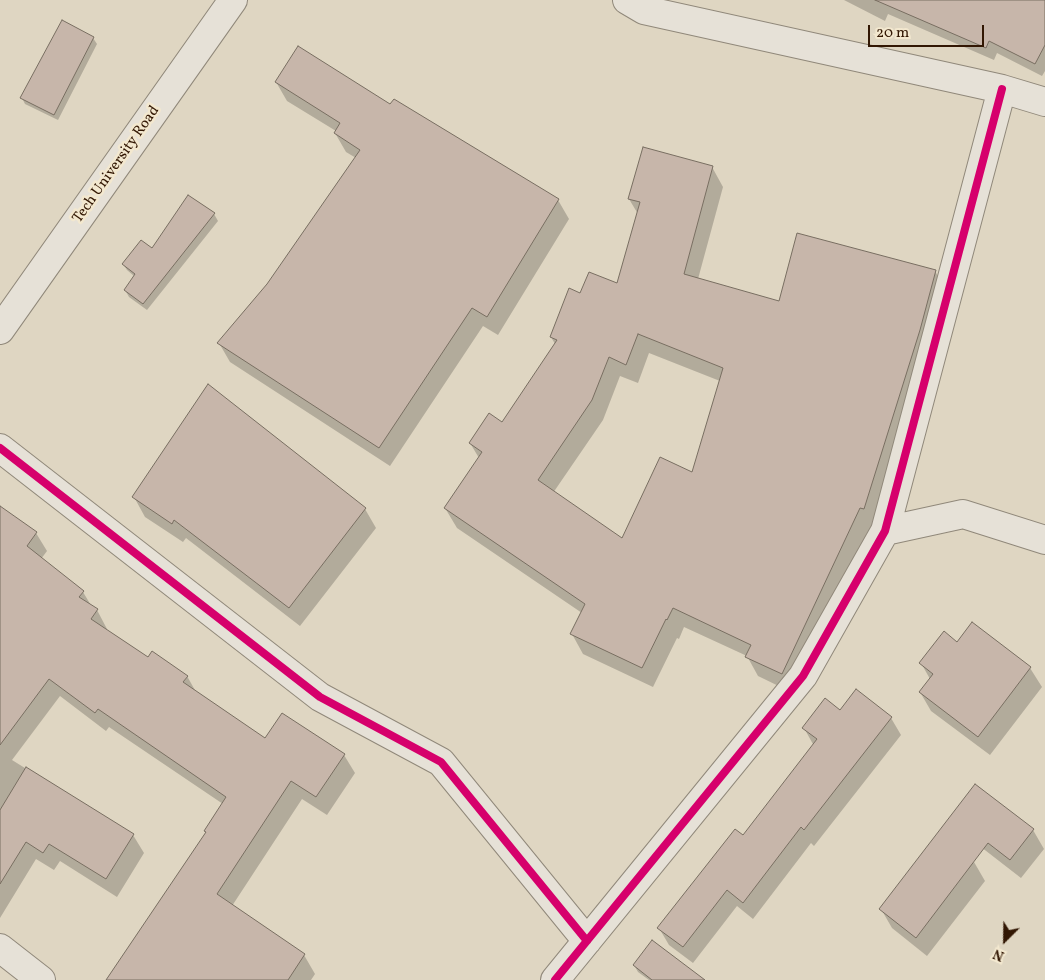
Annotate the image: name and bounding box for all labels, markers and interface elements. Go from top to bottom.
scale bar [870,15,986,47]
text: 20 m [876,23,909,44]
street label: Tech University Road [70,103,164,227]
north arrow [980,915,1030,965]
text: N [991,944,1007,965]

